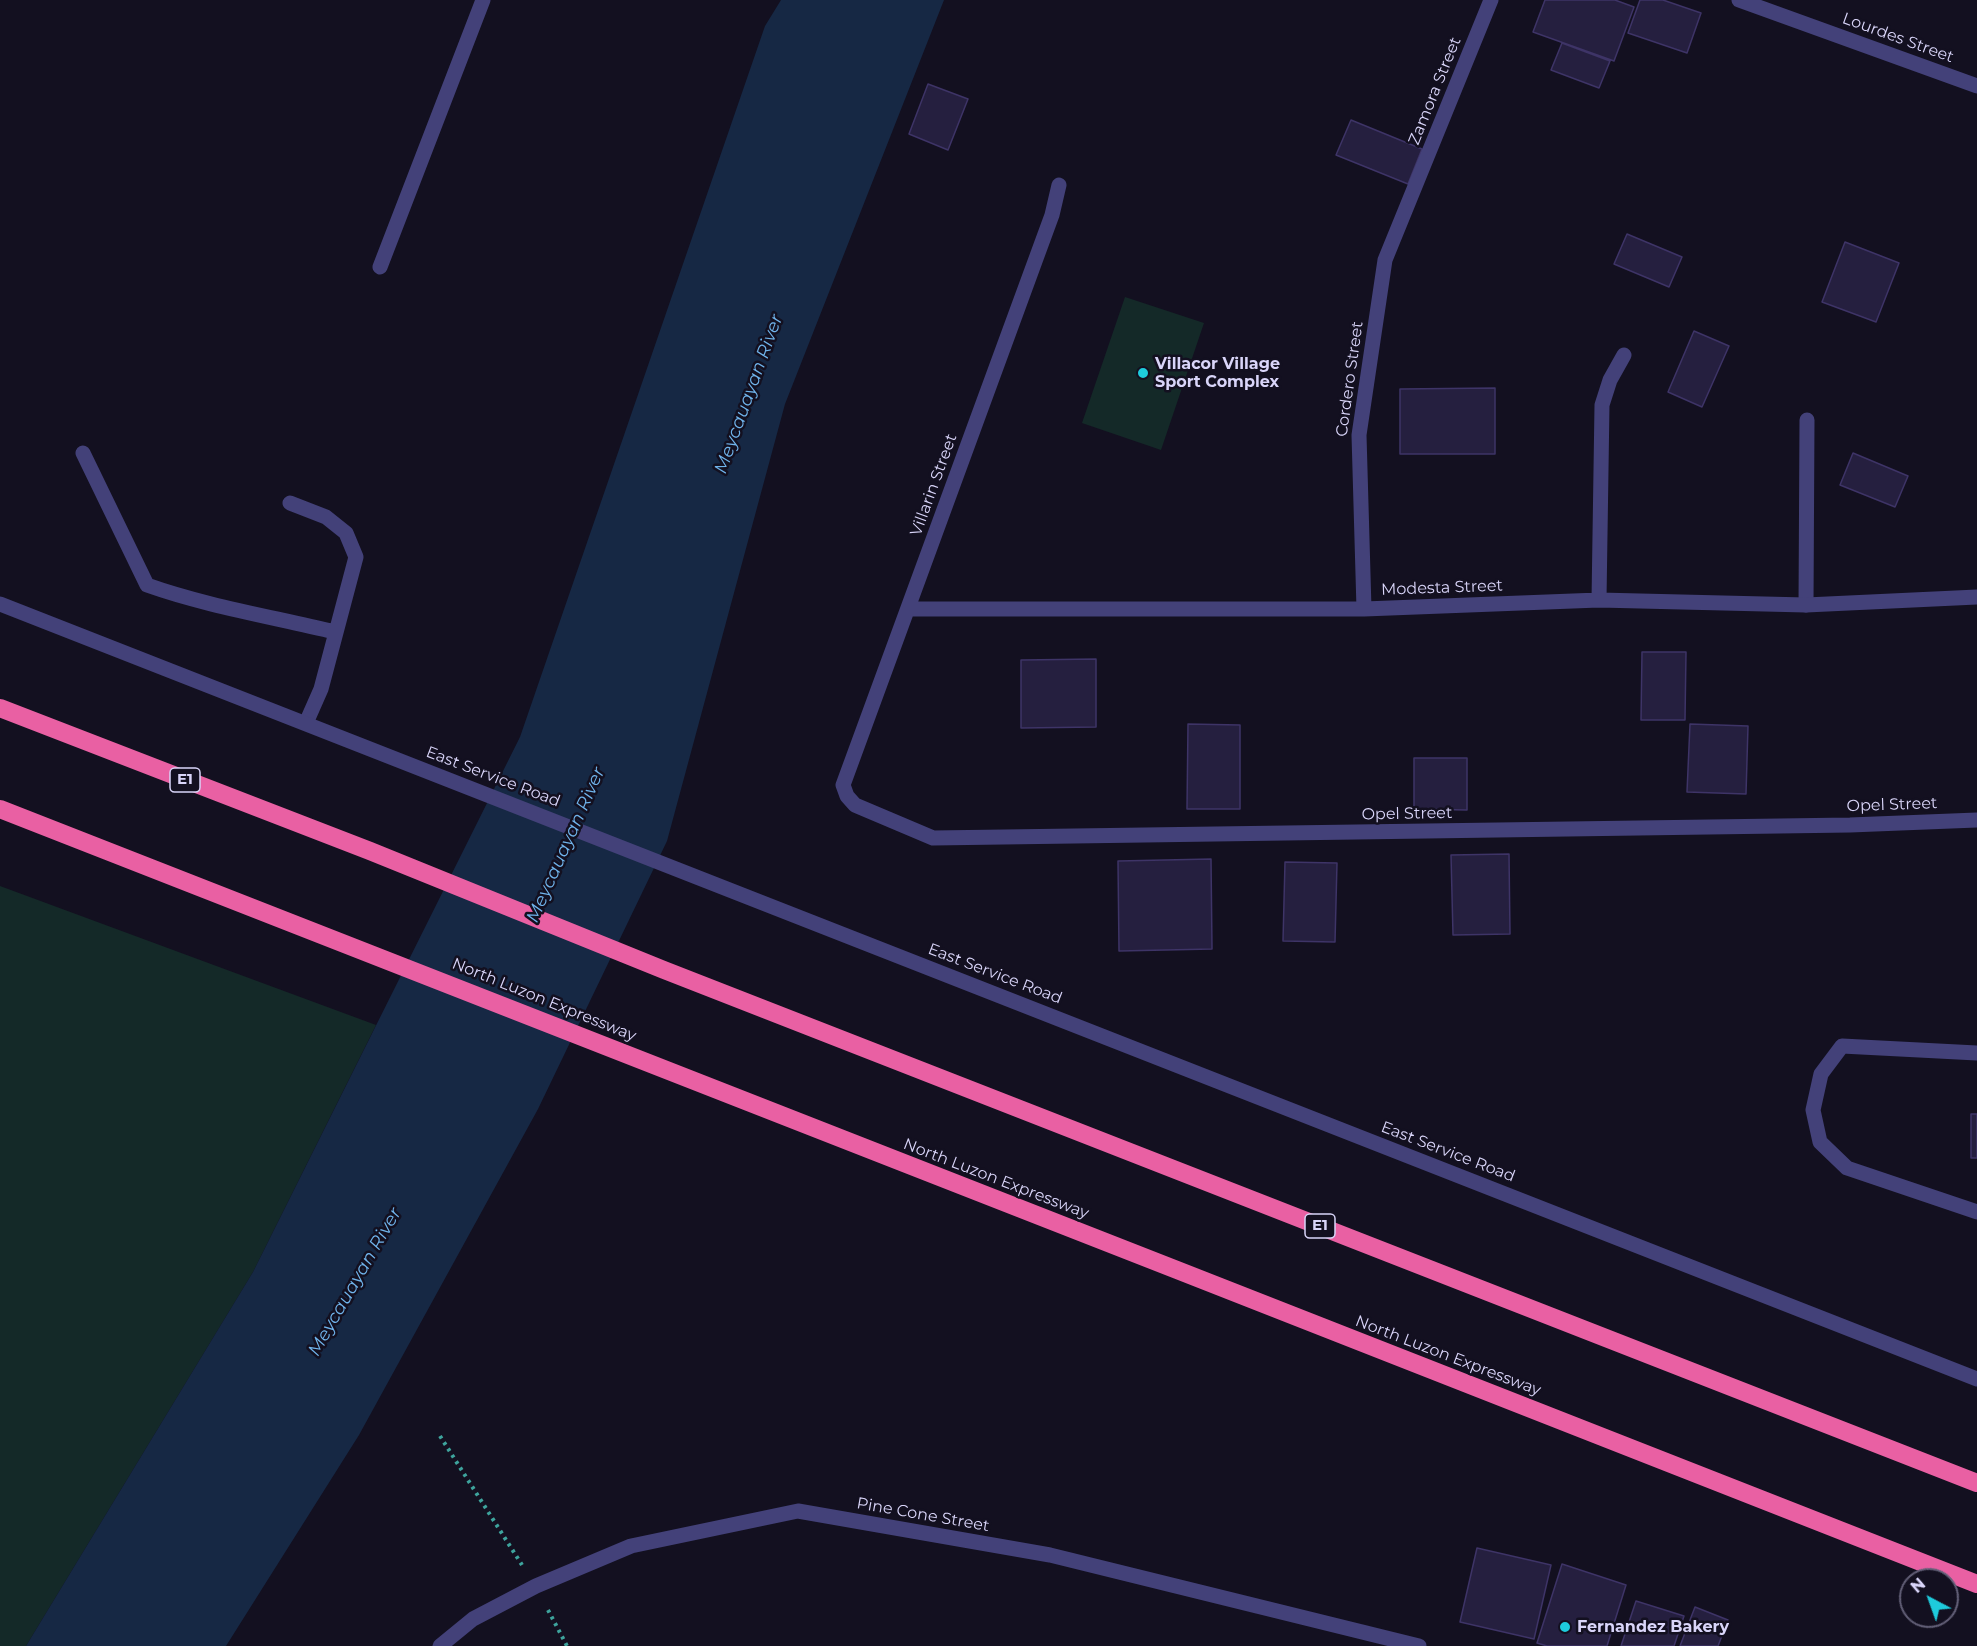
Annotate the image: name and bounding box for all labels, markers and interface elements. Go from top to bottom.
street label: Lourdes Street [1840,9,1956,67]
street label: Zamora Street [1405,34,1465,148]
water label: Meycauayan River [710,311,788,477]
street label: Cordero Street [1332,320,1368,438]
place label: Villacor Village Sport Complex [1155,354,1280,392]
marker: Villacor Village Sport Complex [1136,366,1150,380]
street label: Villarin Street [907,431,961,539]
street label: Modesta Street [1381,576,1503,600]
street label: East Service Road [423,743,563,811]
water label: Meycauayan River [522,764,610,926]
road number: E1 [170,768,200,792]
street label: Opel Street [1846,794,1938,816]
street label: Opel Street [1361,804,1453,824]
street label: East Service Road [925,940,1065,1008]
street label: North Luzon Expressway [449,954,639,1046]
street label: East Service Road [1378,1118,1518,1186]
street label: North Luzon Expressway [901,1135,1091,1223]
water label: Meycauayan River [304,1204,406,1360]
road number: E1 [1305,1214,1335,1238]
street label: North Luzon Expressway [1353,1312,1543,1400]
street label: Pine Cone Street [855,1494,991,1536]
north arrow [1899,1568,1959,1628]
text: N [1907,1574,1929,1597]
place label: Fernandez Bakery [1577,1617,1729,1637]
marker: Fernandez Bakery [1558,1620,1572,1634]

